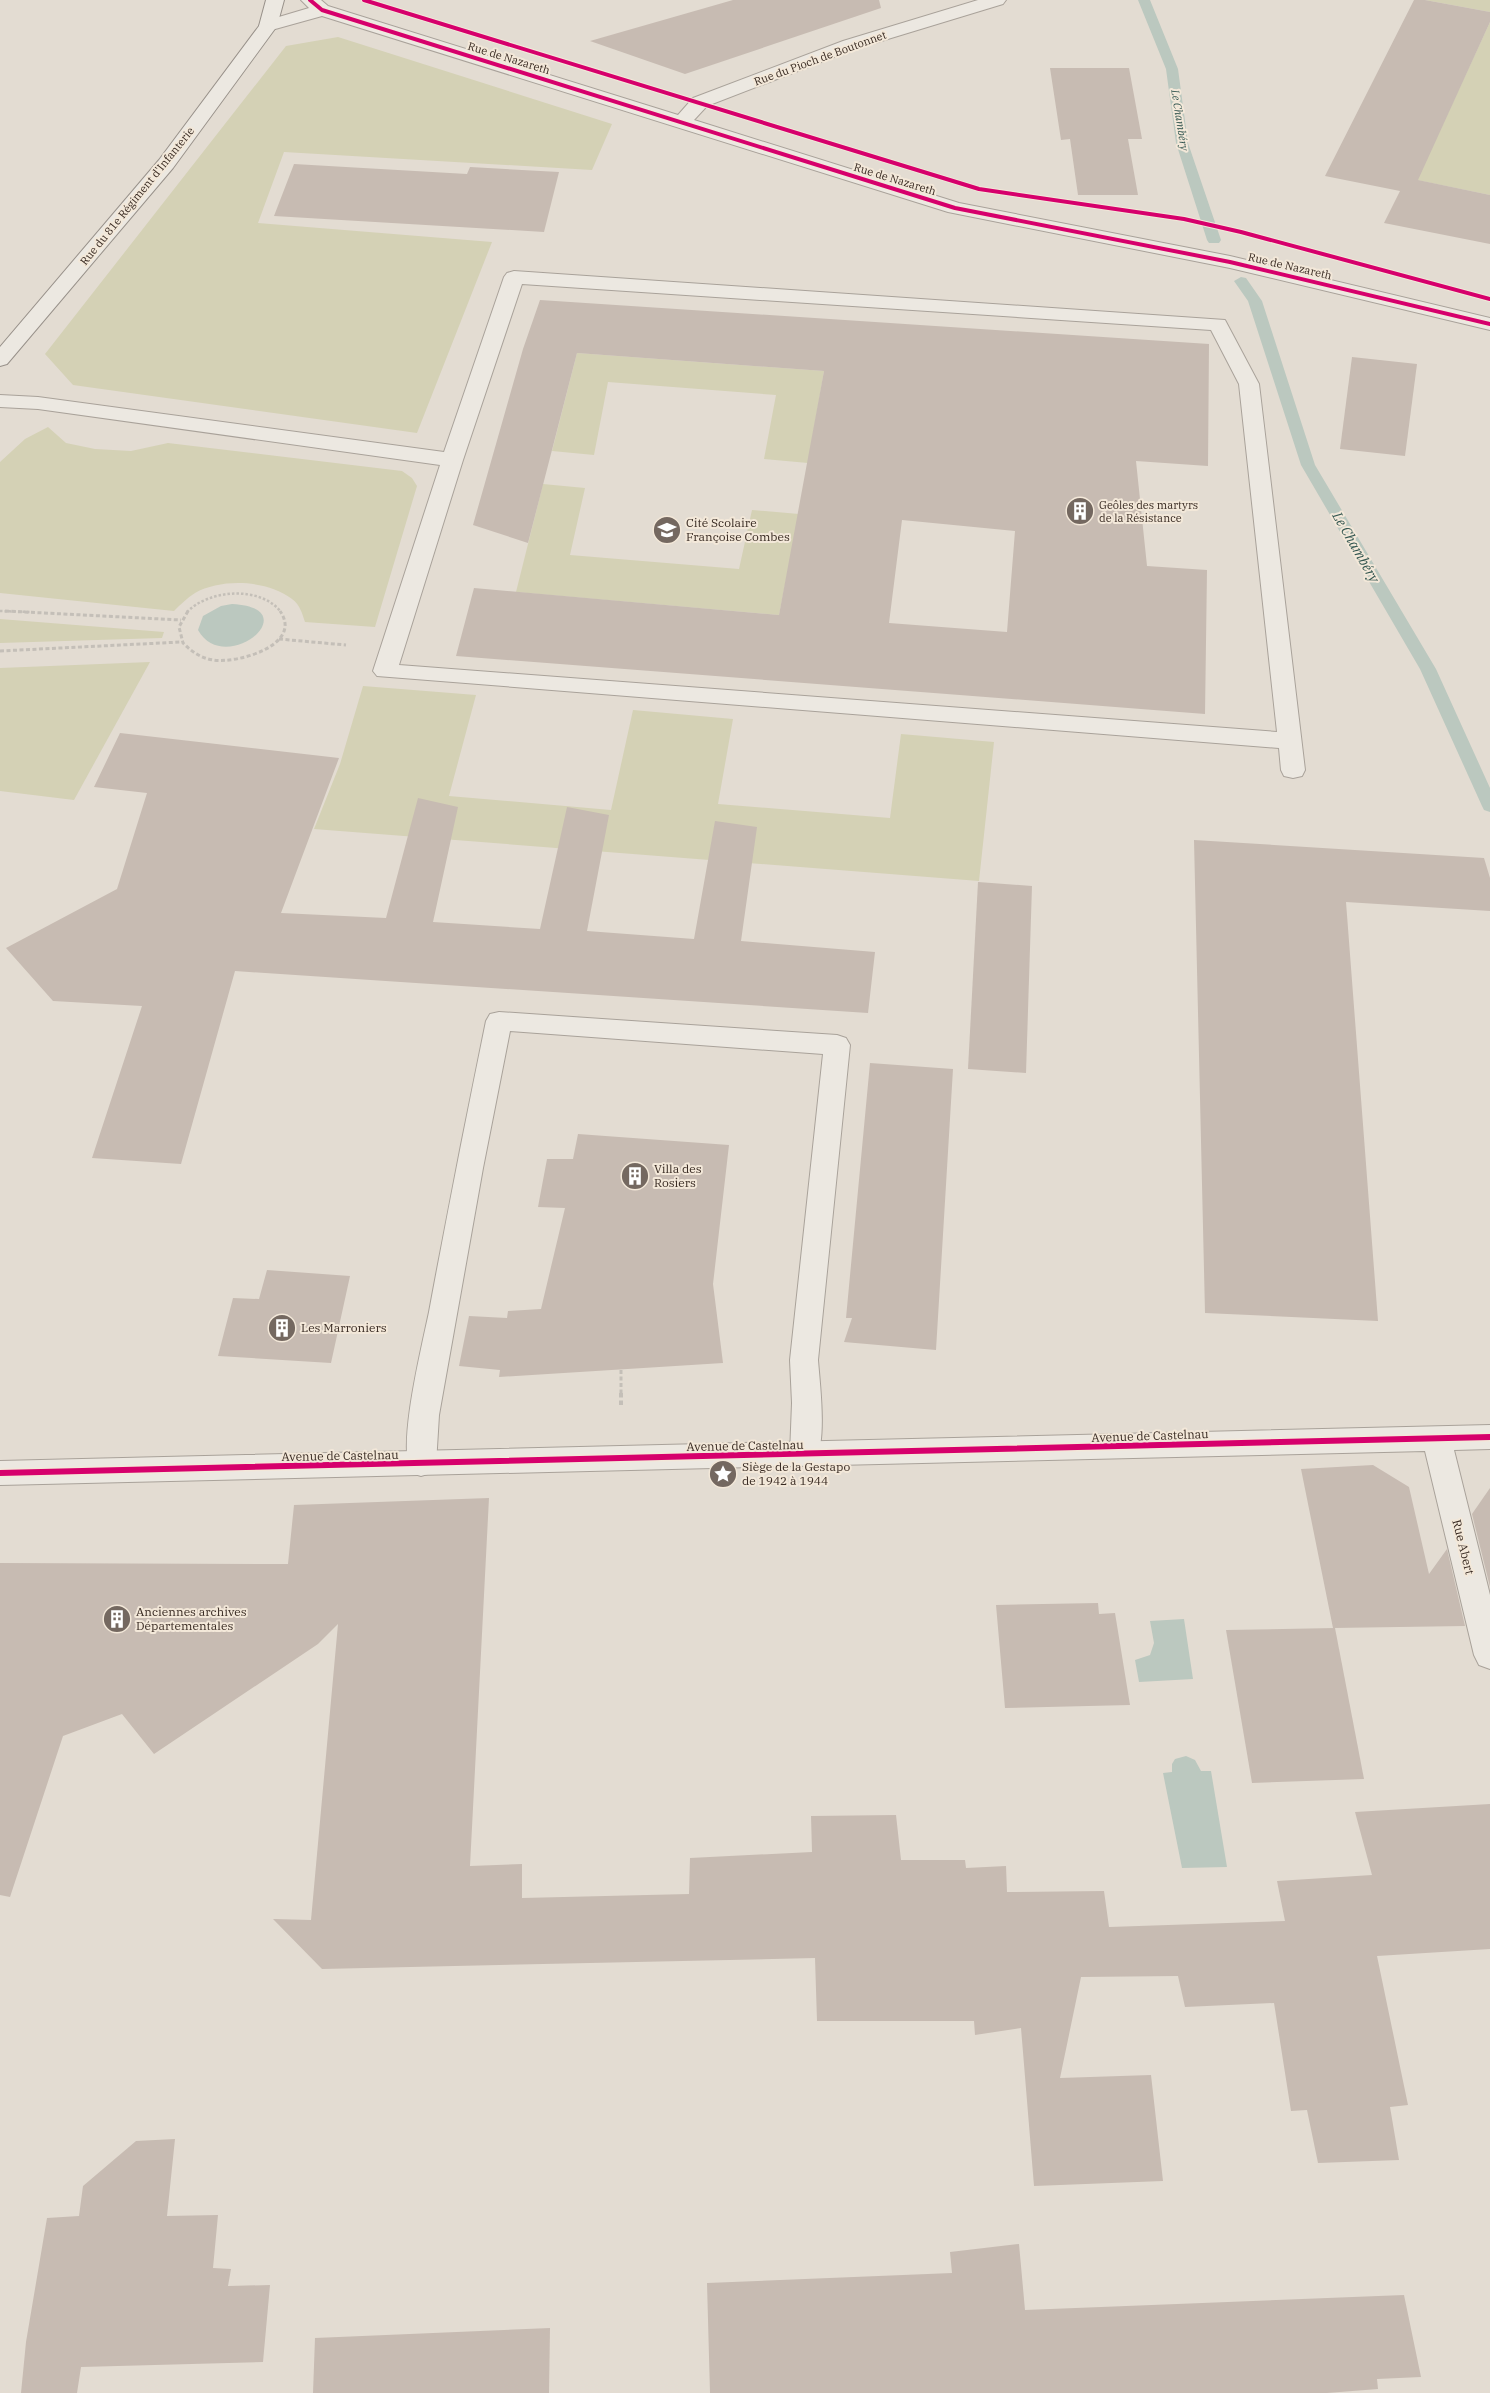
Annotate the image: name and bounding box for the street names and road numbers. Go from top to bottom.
street label: Rue du Pioch de Boutonnet [752,27,888,88]
street label: Rue de Nazareth [466,39,552,77]
street label: Rue du 81e Régiment d'Infanterie [77,124,197,268]
street label: Rue de Nazareth [852,160,938,198]
street label: Rue de Nazareth [1247,250,1333,282]
street label: Avenue de Castelnau [1091,1426,1209,1445]
street label: Avenue de Castelnau [686,1437,804,1454]
street label: Avenue de Castelnau [281,1447,399,1464]
street label: Rue Abert [1449,1518,1478,1576]

